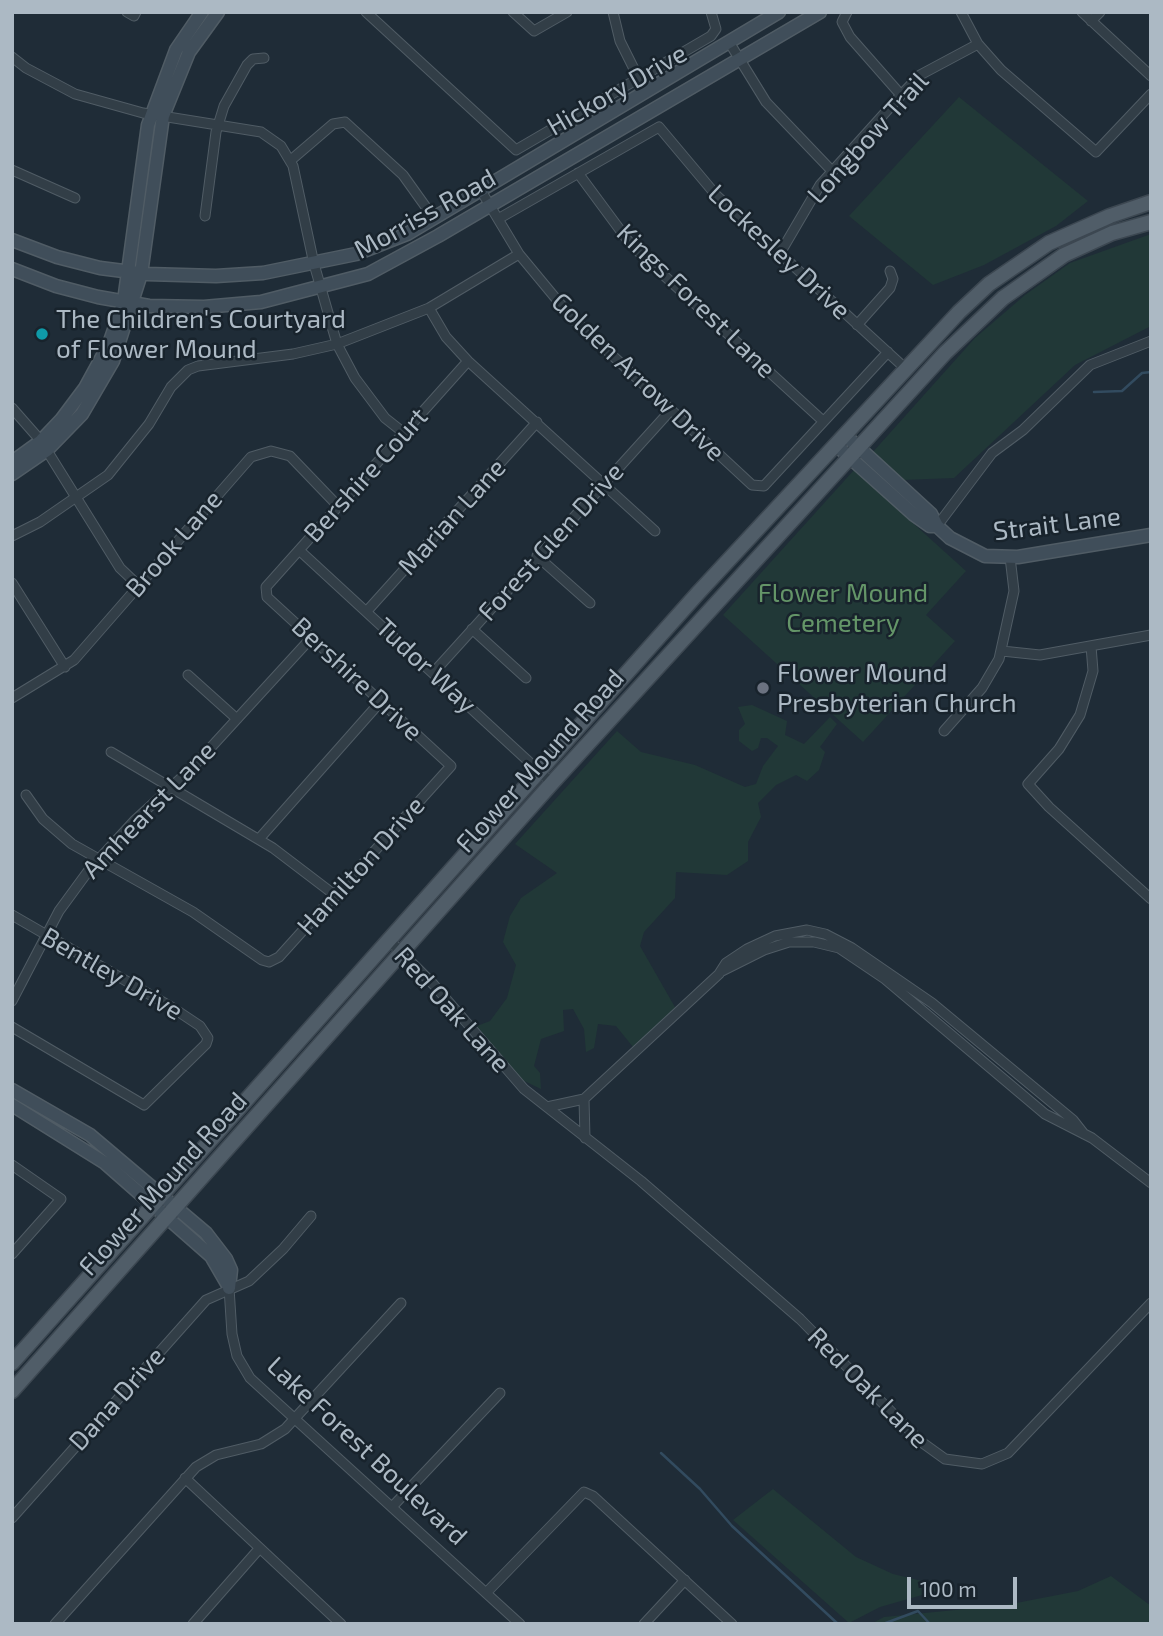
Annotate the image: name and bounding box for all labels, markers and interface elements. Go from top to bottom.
street label: Hickory Drive [542,38,692,142]
street label: Longbow Trail [801,66,935,210]
street label: Morriss Road [349,162,501,266]
street label: Lockesley Drive [701,178,857,326]
street label: Kings Forest Lane [610,217,782,385]
street label: Golden Arrow Drive [545,286,731,468]
place label: The Children's Courtyard of Flower Mound [56,303,346,364]
marker: The Children's Courtyard of Flower Mound [34,326,50,342]
street label: Bershire Court [298,401,434,549]
street label: Marian Lane [392,452,512,582]
street label: Forest Glen Drive [472,457,630,627]
street label: Brook Lane [119,484,229,604]
street label: Strait Lane [992,501,1122,547]
park label: Flower Mound Cemetery [758,577,928,638]
street label: Bershire Drive [285,611,429,747]
street label: Tudor Way [369,612,483,720]
place label: Flower Mound Presbyterian Church [777,657,1017,718]
street label: Flower Mound Road [449,663,631,859]
marker: Flower Mound Presbyterian Church [755,680,771,696]
street label: Amhearst Lane [76,735,222,885]
street label: Hamilton Drive [291,790,431,942]
street label: Bentley Drive [36,921,188,1027]
street label: Red Oak Lane [388,941,516,1079]
street label: Flower Mound Road [72,1086,254,1282]
street label: Red Oak Lane [801,1321,935,1455]
street label: Dana Drive [62,1341,172,1457]
street label: Lake Forest Boulevard [261,1350,473,1552]
scale bar [911,1562,1021,1606]
text: 100 m [920,1576,977,1601]

